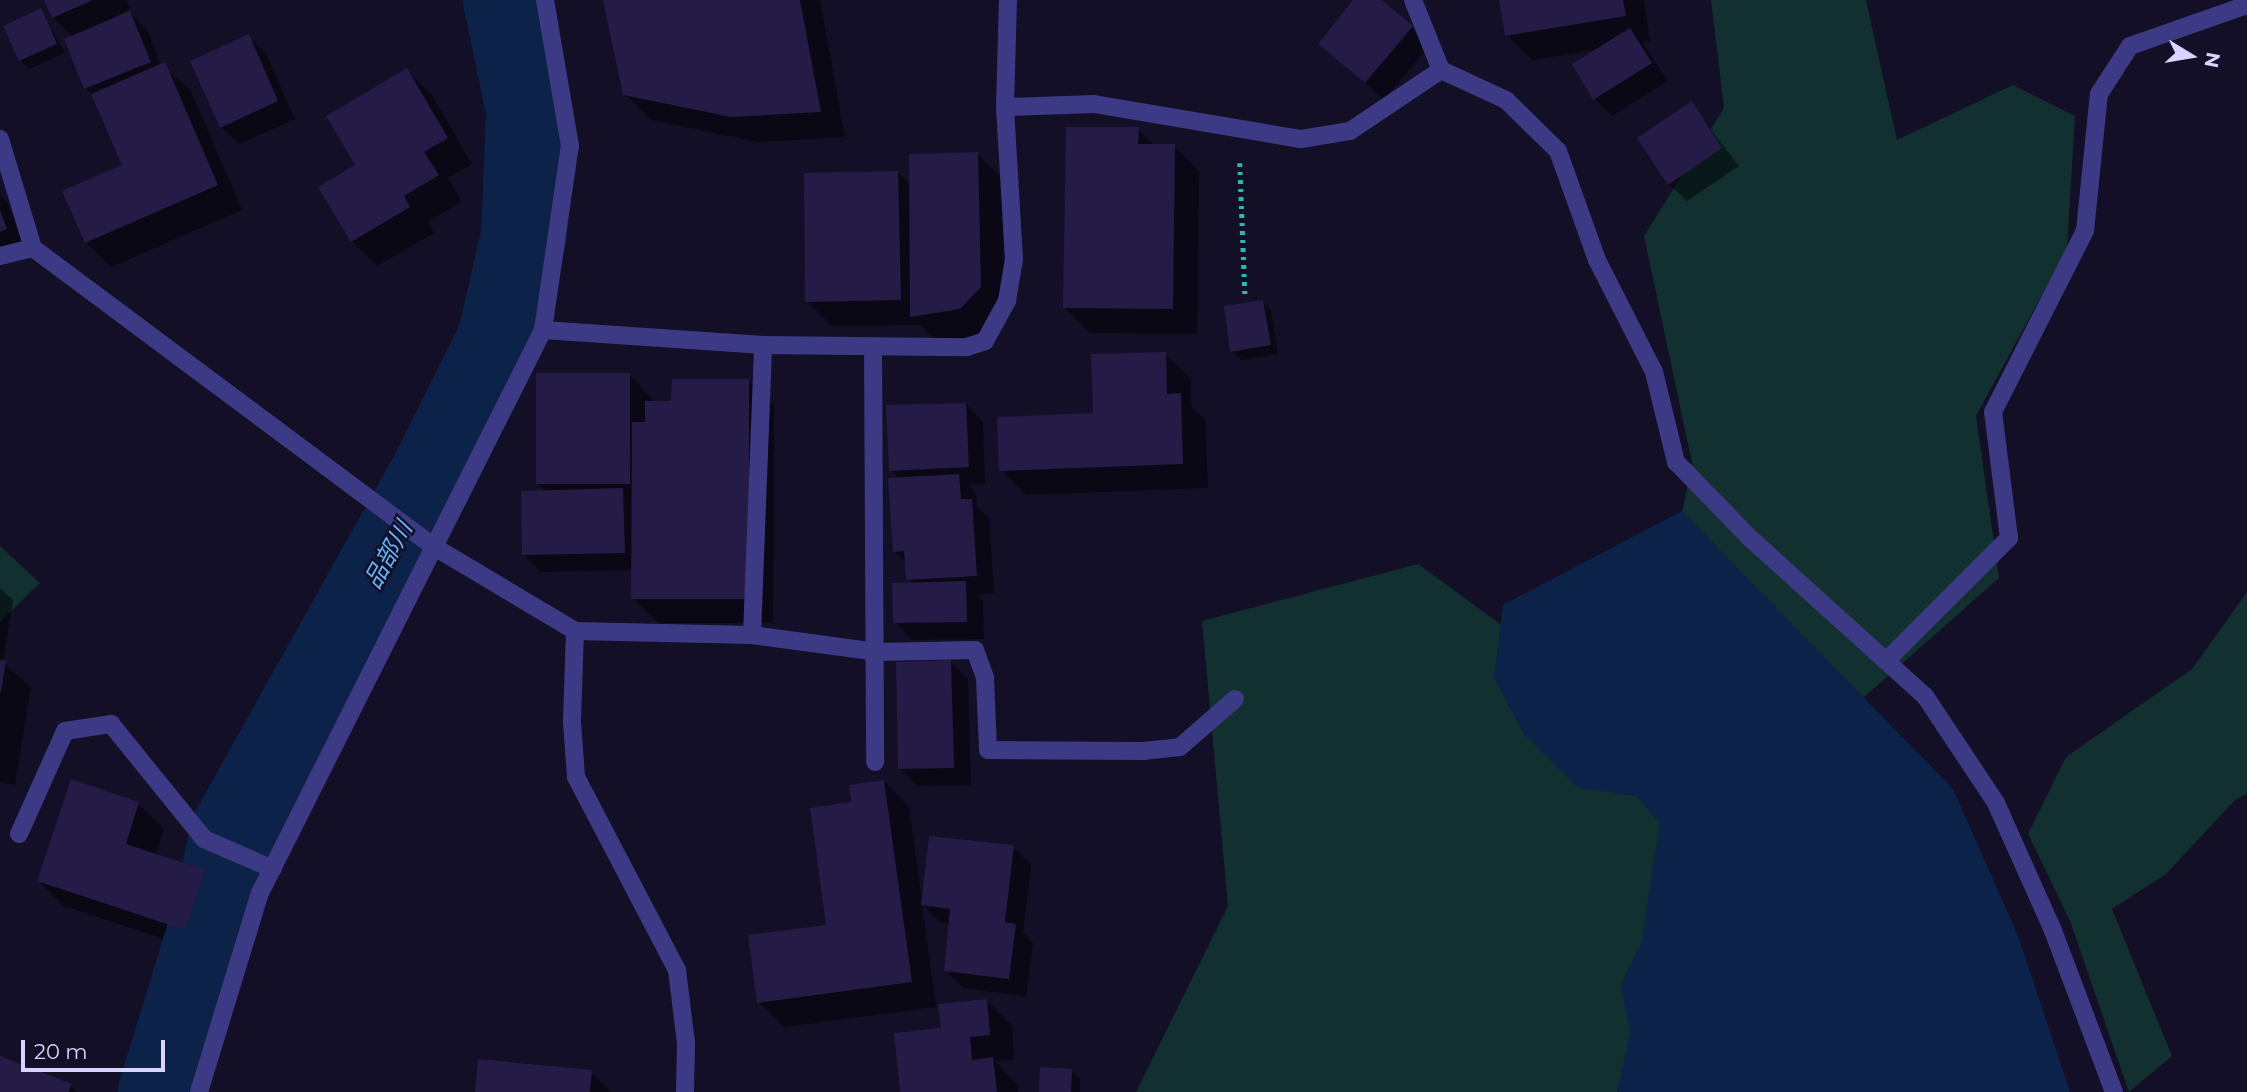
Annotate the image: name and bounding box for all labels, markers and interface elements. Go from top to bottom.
north arrow [2156,21,2226,91]
text: N [2199,50,2225,70]
water label: 品部川 [358,517,418,593]
scale bar [24,1026,168,1070]
text: 20 m [34,1039,88,1064]

